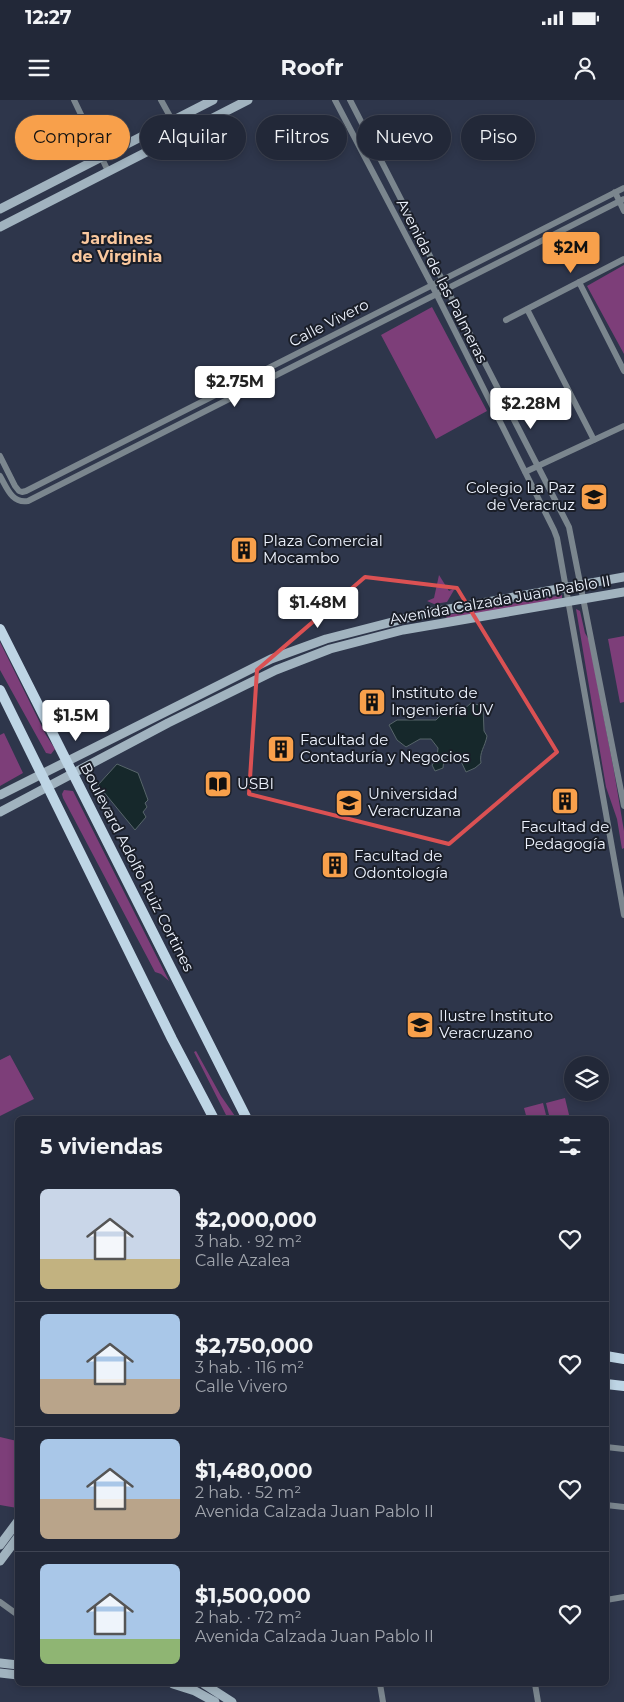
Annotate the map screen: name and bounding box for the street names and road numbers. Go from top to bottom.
street label: Avenida de las Palmeras [393,195,492,366]
street label: Calle Vivero [286,294,372,351]
street label: Avenida Calzada Juan Pablo II [388,571,612,628]
street label: Boulevard Adolfo Ruiz Cortines [76,759,199,974]

